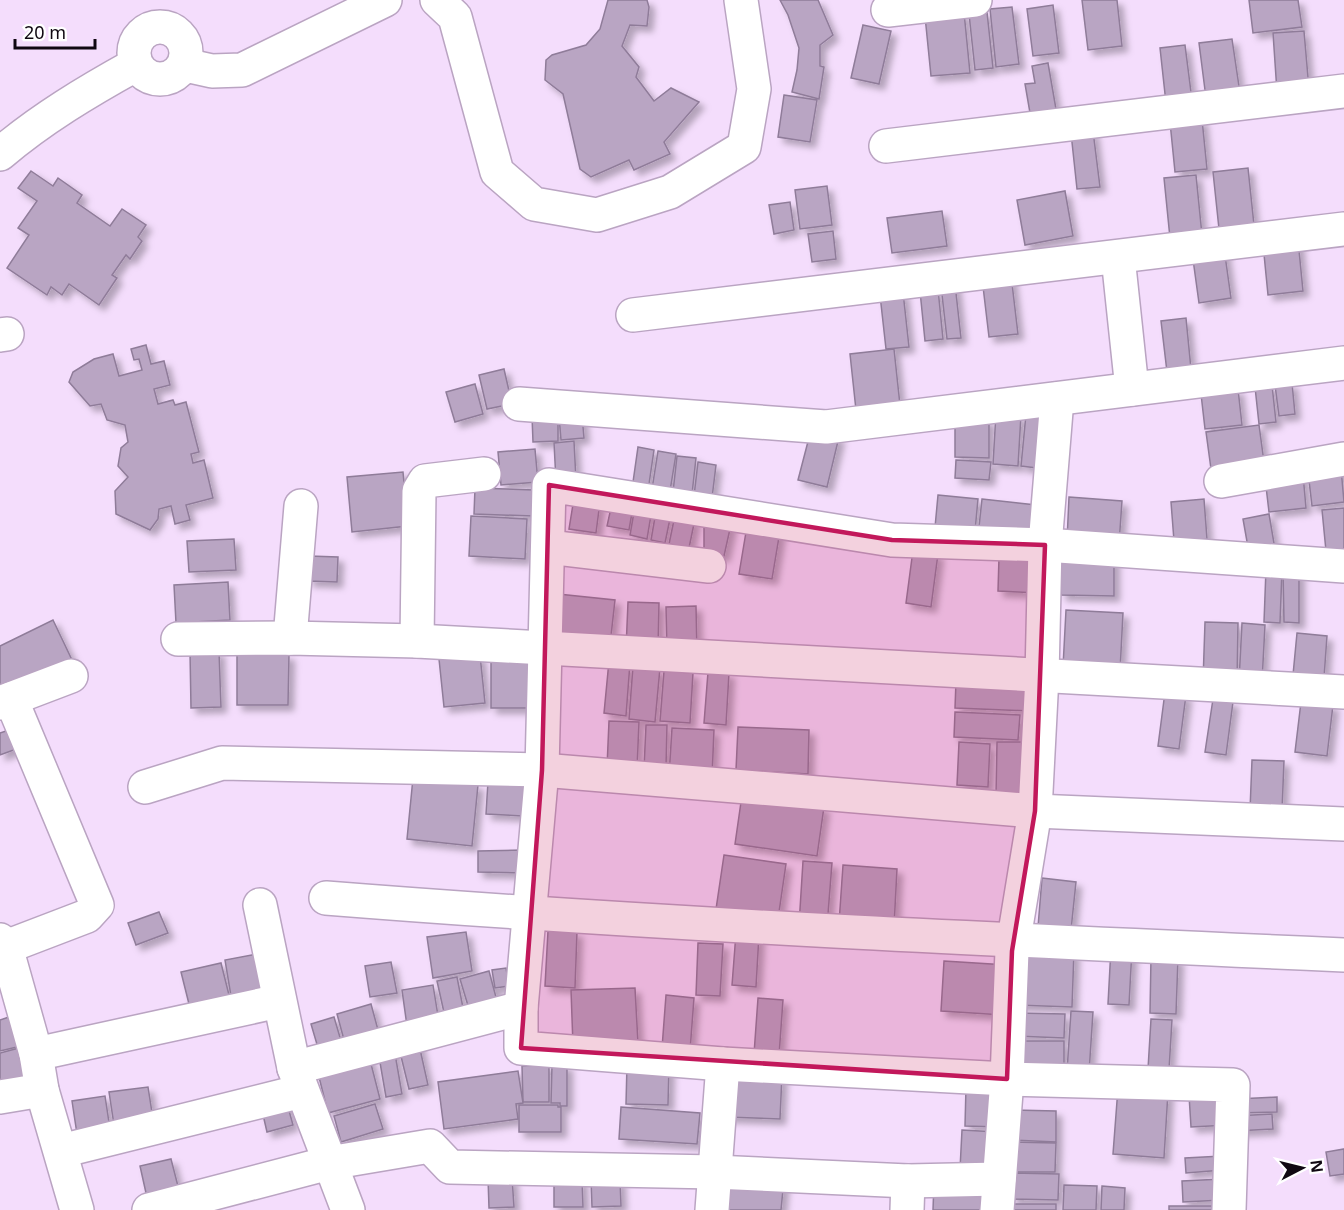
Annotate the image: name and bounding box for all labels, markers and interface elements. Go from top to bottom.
scale bar [15,12,94,50]
text: 20 m [24,20,66,44]
north arrow [1272,1138,1332,1198]
text: N [1305,1158,1329,1174]

